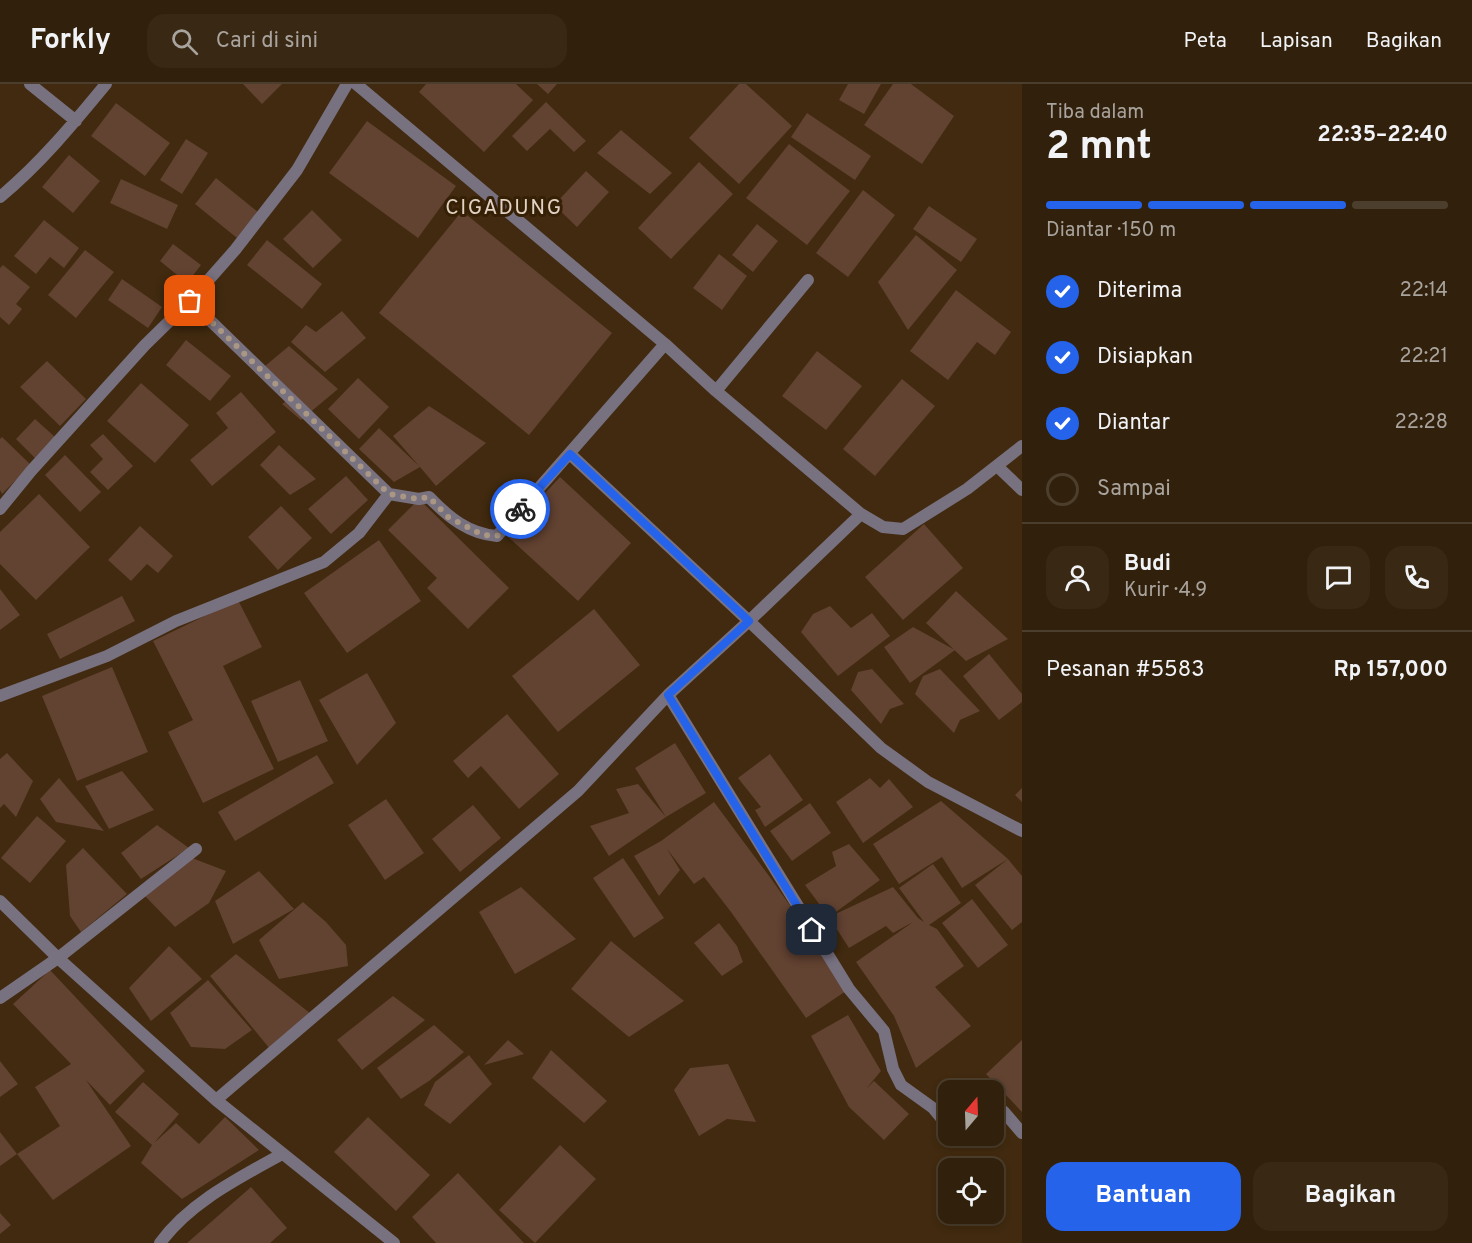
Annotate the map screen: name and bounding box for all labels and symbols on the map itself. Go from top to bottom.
district label: CIGADUNG [445,195,563,222]
pin [164,275,215,326]
courier [490,479,550,539]
pin [786,904,837,955]
north arrow [938,1080,1004,1146]

